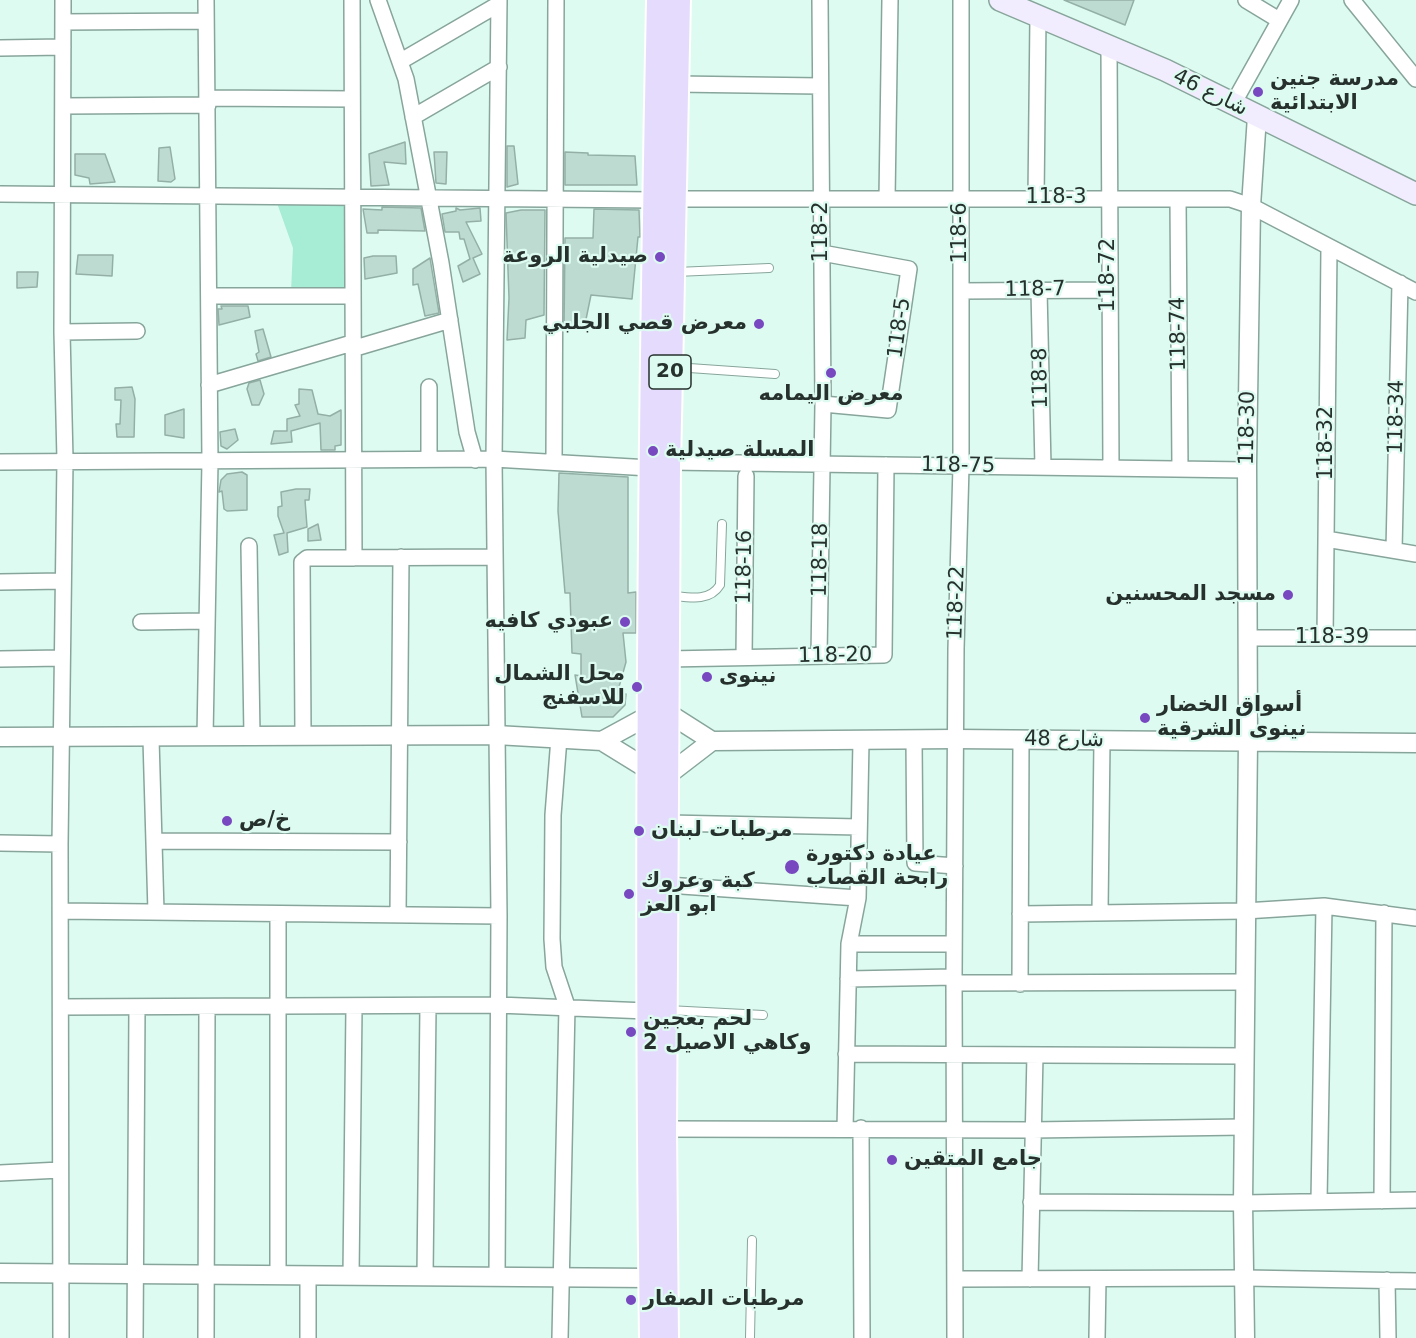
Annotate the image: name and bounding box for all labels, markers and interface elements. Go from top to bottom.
street label: شارع 46 [1168,64,1252,122]
place label: مدرسة جنين الابتدائية [1270,67,1399,117]
marker: مدرسة جنين الابتدائية [1251,85,1265,99]
street label: 118-3 [1025,185,1087,211]
street label: 118-2 [809,201,835,263]
street label: 118-6 [948,202,974,264]
street label: 118-72 [1096,238,1122,312]
place label: صيدلية الروعة [502,244,648,270]
marker: صيدلية الروعة [653,250,667,264]
street label: 118-7 [1004,277,1066,303]
street label: 118-5 [883,296,917,360]
street label: 118-74 [1166,297,1192,371]
place label: معرض قصي الجلبي [542,311,747,337]
marker: معرض قصي الجلبي [752,317,766,331]
street label: 118-8 [1028,347,1054,409]
road number: 20 [649,355,691,389]
marker: معرض اليمامه [824,366,838,380]
street label: 118-34 [1384,380,1410,454]
place label: معرض اليمامه [759,382,903,408]
street label: 118-30 [1235,391,1261,465]
street label: 118-32 [1314,406,1340,480]
place label: المسلة صيدلية [665,438,814,464]
marker: المسلة صيدلية [646,444,660,458]
street label: 118-75 [921,453,995,479]
street label: 118-18 [808,523,834,597]
street label: 118-16 [732,530,758,604]
street label: 118-22 [943,565,971,641]
place label: مسجد المحسنين [1105,582,1276,608]
marker: مسجد المحسنين [1281,588,1295,602]
place label: عبودي كافيه [484,609,613,635]
marker: عبودي كافيه [618,615,632,629]
street label: 118-39 [1295,625,1369,651]
street label: 118-20 [798,643,872,669]
place label: محل الشمال للاسفنج [494,662,625,712]
place label: نينوى [719,664,776,690]
marker: نينوى [700,670,714,684]
marker: محل الشمال للاسفنج [630,680,644,694]
place label: أسواق الخضار نينوى الشرقية [1157,693,1306,743]
marker: أسواق الخضار نينوى الشرقية [1138,711,1152,725]
street label: شارع 48 [1024,727,1104,753]
place label: خ/ص [239,808,290,834]
marker: خ/ص [220,814,234,828]
place label: مرطبات لبنان [651,818,793,844]
marker: مرطبات لبنان [632,824,646,838]
place label: عيادة دكتورة رابحة القصاب [806,842,948,892]
marker: عيادة دكتورة رابحة القصاب [783,858,801,876]
place label: كبة وعروك ابو العز [641,869,755,919]
marker: كبة وعروك ابو العز [622,887,636,901]
place label: لحم بعجين وكاهي الاصيل 2 [643,1007,812,1057]
marker: لحم بعجين وكاهي الاصيل 2 [624,1025,638,1039]
place label: جامع المتقين [904,1147,1042,1173]
marker: جامع المتقين [885,1153,899,1167]
place label: مرطبات الصفار [643,1287,805,1313]
marker: مرطبات الصفار [624,1293,638,1307]

